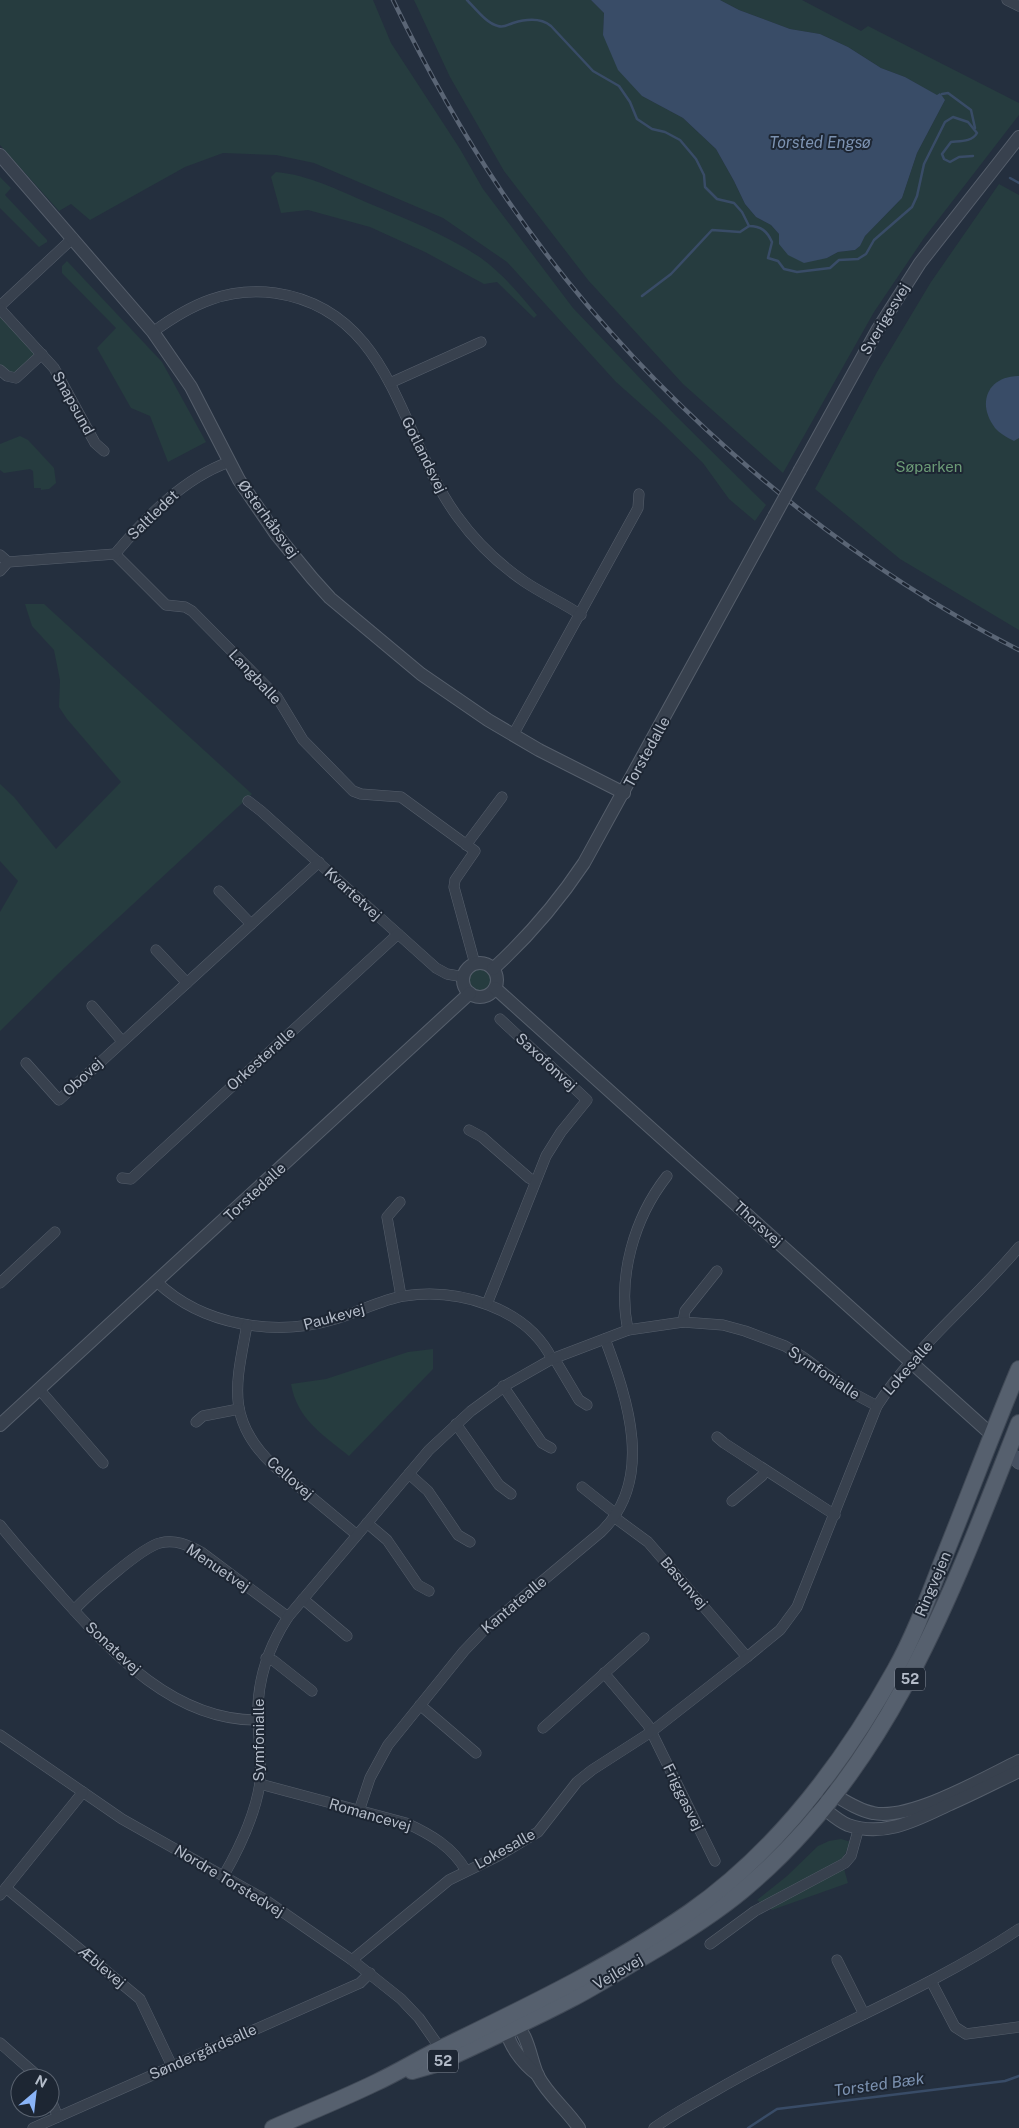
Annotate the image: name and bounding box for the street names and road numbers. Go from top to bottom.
street label: Sverigesvej [857,280,913,358]
street label: Snapsund [49,368,98,437]
street label: Gotlandsvej [399,414,450,496]
street label: Østerhåbsvej [235,477,302,561]
street label: Saltledet [124,486,182,543]
street label: Langballe [226,646,285,708]
street label: Torstedalle [620,714,673,790]
street label: Kvartetvej [321,864,385,924]
street label: Orkesteralle [223,1024,298,1094]
street label: Saxofonvej [512,1029,580,1094]
street label: Obovej [59,1054,106,1099]
street label: Torstedalle [220,1159,289,1224]
street label: Thorsvej [731,1197,786,1250]
street label: Paukevej [301,1300,366,1333]
street label: Lokesalle [879,1337,936,1398]
street label: Symfonialle [785,1342,863,1403]
street label: Cellovej [264,1453,317,1502]
street label: Menuetvej [183,1540,253,1595]
street label: Ringvejen [911,1549,954,1619]
street label: Basunvej [657,1553,711,1612]
street label: Kantatealle [478,1572,550,1637]
street label: Sonatevej [82,1618,144,1677]
road number: 52 [895,1668,925,1690]
street label: Symfonialle [250,1699,267,1781]
street label: Friggasvej [660,1761,707,1833]
street label: Romancevej [327,1795,413,1834]
street label: Lokesalle [472,1825,538,1872]
street label: Nordre Torstedvej [171,1841,287,1920]
street label: Æblevej [76,1942,129,1991]
street label: Vejlevej [590,1951,646,1993]
street label: Søndergårdsalle [147,2020,259,2083]
road number: 52 [428,2050,458,2072]

